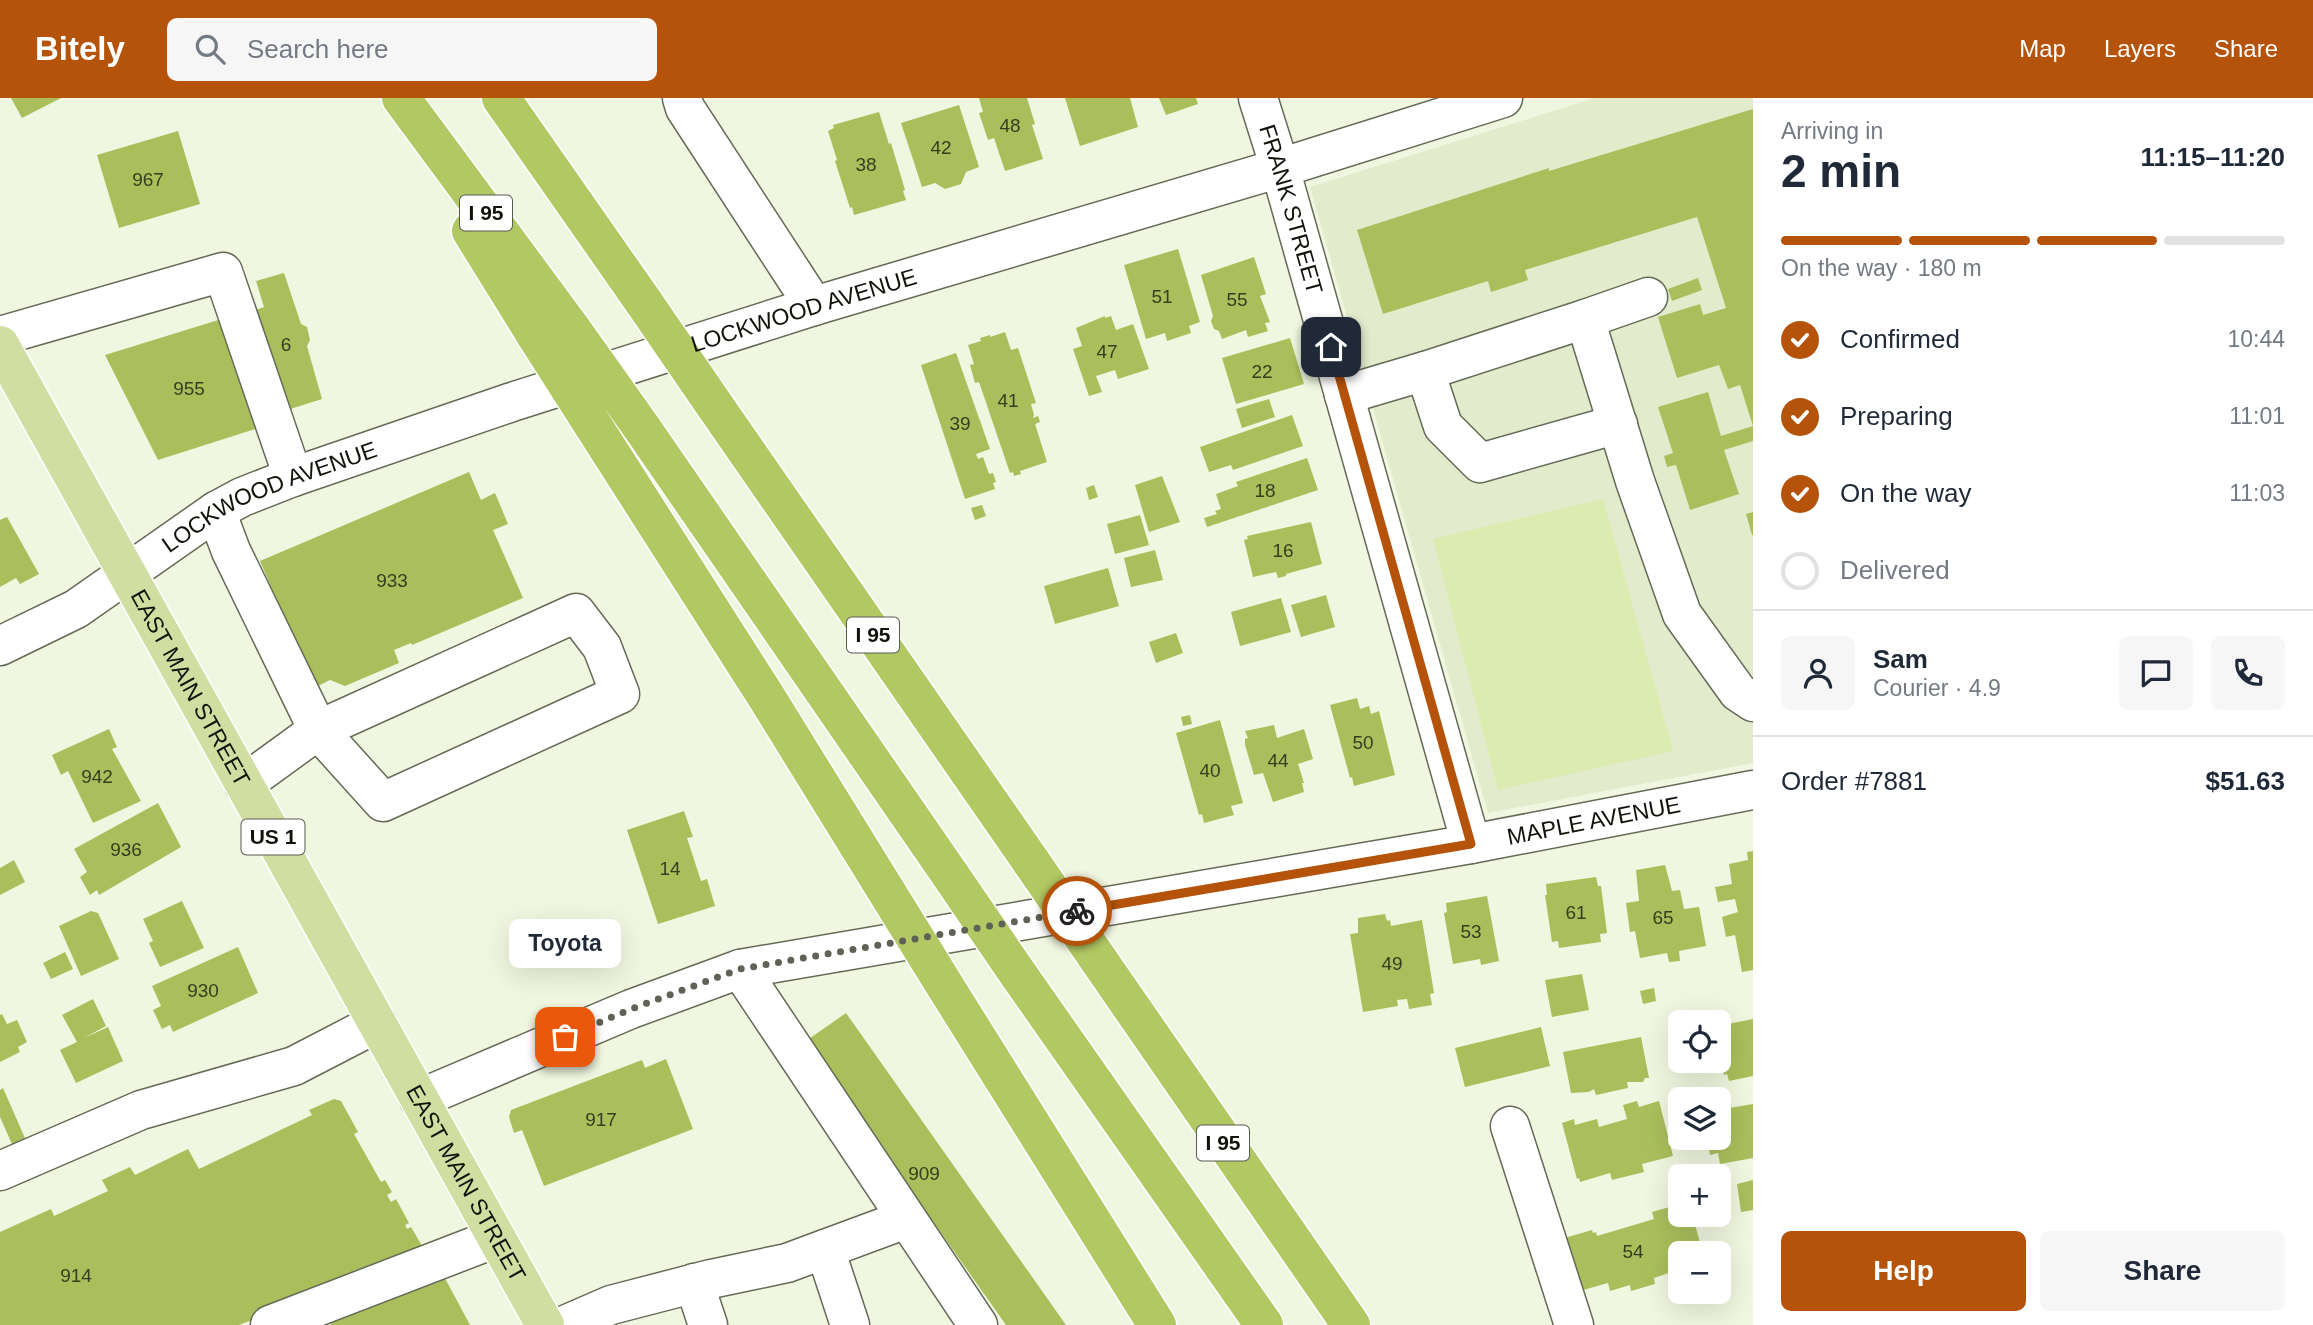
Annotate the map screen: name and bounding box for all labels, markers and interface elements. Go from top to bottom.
search box [167,18,657,81]
text: Bitely [35,30,125,67]
icon: search [191,30,229,68]
text: Search here [247,34,389,64]
text: Map [2019,35,2066,62]
text: Layers [2104,35,2176,62]
text: Share [2214,35,2278,62]
house number: 48 [999,115,1021,136]
text: Arriving in [1781,118,1883,144]
street label: FRANK STREET [1254,121,1328,297]
house number: 42 [930,137,952,158]
text: 11:15–11:20 [2140,142,2285,172]
text: 2 min [1781,145,1901,197]
house number: 38 [855,154,877,175]
house number: 967 [132,169,164,190]
road number: I 95 [460,195,512,230]
text: On the way · 180 m [1781,255,1982,281]
street label: LOCKWOOD AVENUE [688,263,920,357]
house number: 51 [1151,286,1173,307]
house number: 55 [1226,289,1248,310]
pin [1301,317,1361,377]
icon: check [1781,321,1819,359]
text: Confirmed [1840,324,1960,354]
text: 10:44 [2227,326,2285,352]
icon: home [1312,328,1350,366]
house number: 6 [281,334,291,355]
house number: 47 [1096,341,1118,362]
house number: 22 [1251,361,1273,382]
house number: 955 [173,378,205,399]
house number: 41 [997,390,1019,411]
icon: check [1781,398,1819,436]
text: Preparing [1840,401,1953,431]
text: 11:01 [2229,403,2285,429]
house number: 39 [949,413,971,434]
street label: LOCKWOOD AVENUE [157,436,380,558]
icon: check [1781,475,1819,513]
text: On the way [1840,478,1972,508]
house number: 18 [1254,480,1276,501]
text: 11:03 [2229,480,2285,506]
house number: 16 [1272,540,1294,561]
text: Delivered [1840,555,1950,585]
house number: 933 [376,570,408,591]
street label: EAST MAIN STREET [126,585,256,790]
road number: I 95 [847,618,899,652]
button: person [1781,636,1855,710]
button: chat [2119,636,2193,710]
button: phone [2211,636,2285,710]
text: Sam [1873,644,1928,674]
text: Courier · 4.9 [1873,675,2001,701]
house number: 50 [1352,732,1374,753]
house number: 44 [1267,750,1289,771]
house number: 40 [1199,760,1221,781]
house number: 942 [81,766,113,787]
text: Order #7881 [1781,766,1927,796]
text: $51.63 [2205,766,2285,796]
street label: MAPLE AVENUE [1505,791,1683,850]
road number: US 1 [242,820,304,854]
house number: 936 [110,839,142,860]
house number: 14 [659,858,681,879]
courier [1042,876,1112,946]
icon: bike [1058,892,1096,930]
house number: 61 [1565,902,1587,923]
house number: 65 [1652,907,1674,928]
callout: Toyota [509,918,621,967]
house number: 53 [1460,921,1482,942]
text: Toyota [528,930,602,956]
house number: 49 [1381,953,1403,974]
house number: 930 [187,980,219,1001]
pin [535,1007,595,1067]
map controls [1668,1010,1731,1304]
button: locate [1668,1010,1731,1073]
icon: bag [546,1018,584,1056]
street label: EAST MAIN STREET [401,1080,531,1286]
button: layers [1668,1087,1731,1150]
house number: 917 [585,1109,617,1130]
road number: I 95 [1197,1126,1249,1160]
house number: 909 [908,1163,940,1184]
button: + [1668,1164,1731,1227]
button: Help [1781,1231,2026,1311]
button: Share [2040,1231,2285,1311]
house number: 54 [1622,1241,1644,1262]
button: − [1668,1241,1731,1304]
house number: 914 [60,1265,92,1286]

